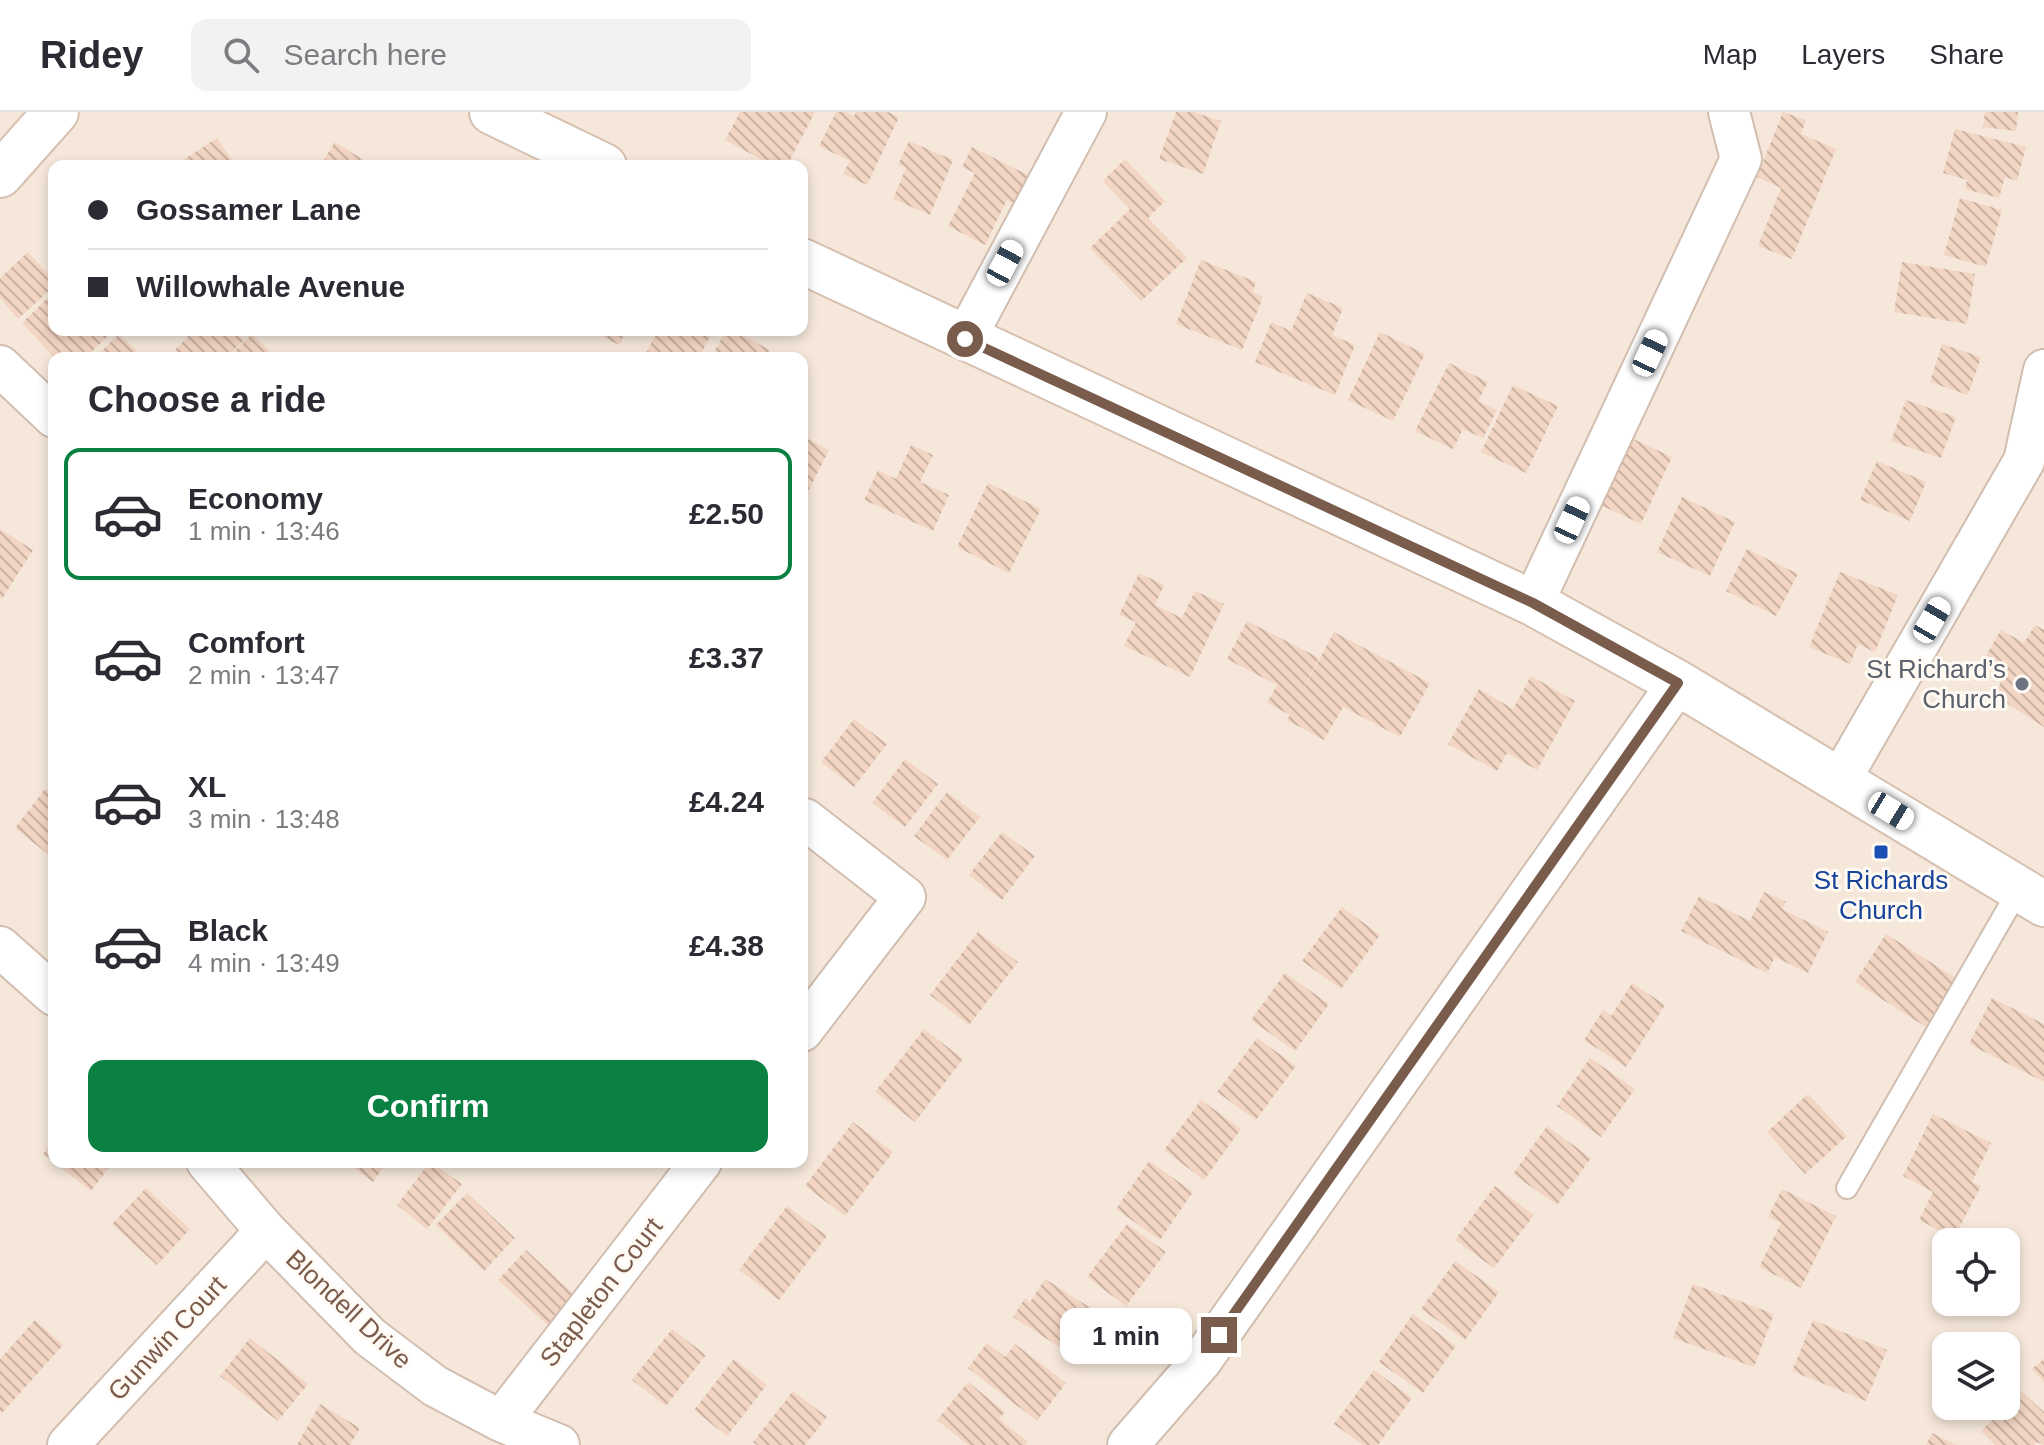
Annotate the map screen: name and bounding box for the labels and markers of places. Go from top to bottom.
place label: St Richard’s Church [1866,654,2006,714]
marker: St Richard’s Church [2013,675,2031,693]
marker: St Richards Church [1872,843,1890,861]
place label: St Richards Church [1814,865,1948,925]

